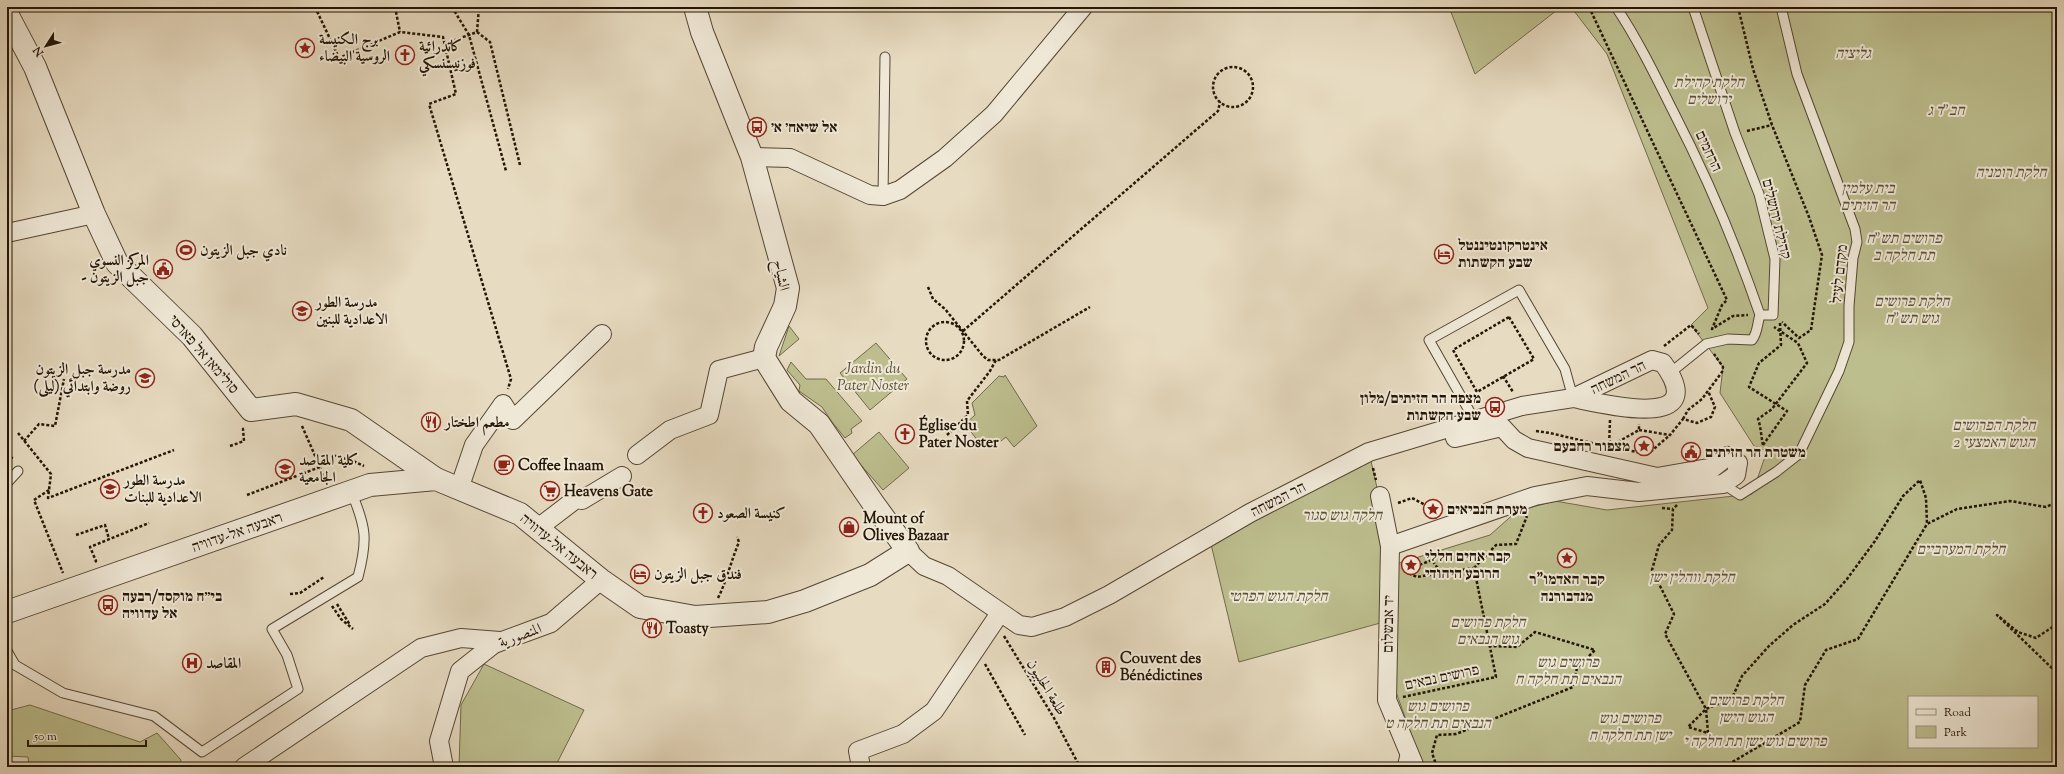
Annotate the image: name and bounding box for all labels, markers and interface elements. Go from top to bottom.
north arrow [26,26,66,66]
place label: برج الكنيسة الروسية البيضاء [319,30,390,68]
place icon: برج الكنيسة الروسية البيضاء [294,37,316,59]
place label: كاتدرائية فوزنيسنسكي [419,37,476,77]
text: N [30,43,48,60]
church icon: كاتدرائية فوزنيسنسكي [394,44,416,66]
park label: גליציה [1835,44,1872,65]
park label: חלקת קהילת ירושלים [1674,73,1746,111]
park label: חב"ד ג [1928,101,1966,122]
bus stop icon: אל שיאח׳ א׳ [746,116,768,138]
place label: אל שיאח׳ א׳ [771,118,838,139]
street label: הרחמים [1689,127,1726,176]
park label: חלקת רומניה [1975,163,2048,184]
street label: קהילת ירושלים [1755,177,1796,262]
park label: בית עלמין הר הזיתים [1841,179,1897,217]
park label: פרושים תש"ח תת חלקה ב [1866,229,1943,267]
place label: אינטרקונטיננטל שבע הקשתות [1458,236,1548,274]
sports icon: نادي جبل الزيتون [175,239,197,261]
place label: نادي جبل الزيتون [200,241,287,262]
hotel icon: אינטרקונטיננטל שבע הקשתות [1433,243,1455,265]
street label: מקדם לעיל [1827,244,1854,305]
place label: المركز النسوي - جبل الزيتون [82,251,149,289]
public building icon: المركز النسوي - جبل الزيتون [152,258,174,280]
street label: الشياح [766,258,794,293]
park label: חלקת פרושים גוש תש"ח [1875,292,1951,330]
place label: مدرسة الطور الاعدادية للبنين [314,293,388,331]
school or university icon: مدرسة الطور الاعدادية للبنين [291,300,313,322]
street label: סולימאן אל פארסי [163,311,243,399]
street label: הר המשחה [1587,356,1650,401]
park label: Jardin du Pater Noster [837,359,910,397]
place label: مدرسة جبل الزيتون (ليلى) روضة وابتدائي [34,360,131,398]
school or university icon: مدرسة جبل الزيتون (ليلى) روضة وابتدائي [134,367,156,389]
place label: מצפה הר הזיתים/מלון שבע הקשתות [1360,389,1481,427]
bus stop icon: מצפה הר הזיתים/מלון שבע הקשתות [1484,396,1506,418]
restaurant icon: مطعم اطختار [420,411,442,433]
place label: مطعم اطختار [443,413,510,436]
place label: Église du Pater Noster [919,414,999,454]
park label: חלקת הפרושים הגוש האמצעי 2 [1953,416,2037,454]
church icon: Église du Pater Noster [894,423,916,445]
place icon: מצפור רחבעם [1633,435,1655,457]
place label: מצפור רחבעם [1553,437,1630,458]
public building icon: משטרת הר הזיתים [1680,441,1702,463]
place label: משטרת הר הזיתים [1705,443,1806,464]
place label: كلية المقاصد الجامعية [299,451,358,489]
cafe icon: Coffee Inaam [493,454,515,476]
place label: Coffee Inaam [518,456,604,477]
school or university icon: كلية المقاصد الجامعية [274,458,296,480]
place label: مدرسة الطور الاعدادية للبنات [122,471,202,509]
street label: הר המשחה [1247,477,1310,523]
school or university icon: مدرسة الطور الاعدادية للبنات [99,478,121,500]
supermarket icon: Heavens Gate [539,480,561,502]
place label: Heavens Gate [564,482,653,503]
place icon: מערת הנביאים [1422,498,1444,520]
place label: מערת הנביאים [1447,500,1527,521]
church icon: كنيسة الصعود [692,502,714,524]
place label: كنيسة الصعود [717,504,786,525]
park label: חלקה גוש סגור [1302,506,1384,527]
street label: ראבעה אל-עדוויה [189,508,286,559]
street label: ראבעה אל-עדוויה [514,509,602,585]
place label: Mount of Olives Bazaar [863,509,949,547]
shop icon: Mount of Olives Bazaar [838,516,860,538]
park label: חלקת המערביים [1917,540,2007,561]
place label: קבר אחים חללי הרובע היהודי [1425,547,1511,585]
place icon: קבר האדמו"ר מנדבורנה [1556,547,1578,569]
place icon: קבר אחים חללי הרובע היהודי [1400,554,1422,576]
hotel icon: فندق جبل الزيتون [629,563,651,585]
place label: فندق جبل الزيتون [654,565,742,586]
park label: חלקת ווהלין ישן [1649,568,1737,589]
place label: קבר האדמו"ר מנדבורנה [1529,570,1605,608]
place label: בי״ח מוקסד/רבעה אל עדוויה [122,587,222,625]
park label: חלקת הגוש הפרטי [1229,587,1329,608]
bus stop icon: בי״ח מוקסד/רבעה אל עדוויה [97,594,119,616]
street label: יד אבשלום [1378,595,1401,653]
park label: חלקת פרושים גוש הנבאים [1451,613,1527,651]
restaurant icon: Toasty [641,617,663,639]
street label: المنصورية [496,619,545,654]
place label: Toasty [666,619,709,640]
place label: Couvent des Bénédictines [1120,649,1203,687]
hospital icon: المقاصد [181,652,203,674]
park label: פרושים גוש הנבאים תת חלקה ח [1515,653,1623,691]
place label: المقاصد [206,654,241,675]
street label: طلعة الحلبيون [1021,656,1071,720]
building icon: Couvent des Bénédictines [1095,656,1117,678]
street label: פרושים נבאים [1403,660,1481,697]
park label: חלקת פרושים הגוש הישן [1709,691,1785,729]
legend [1908,696,2038,748]
park label: פרושים גוש הנבאים תת חלקה ט [1385,697,1493,735]
text: Road [1944,704,1971,722]
park label: פרושים גוש ישן תת חלקה ח [1589,709,1673,747]
scale bar [28,722,146,748]
text: Park [1944,724,1967,742]
text: 50 m [33,728,57,746]
park label: פרושים גוש ישן תת חלקה י [1683,732,1828,753]

